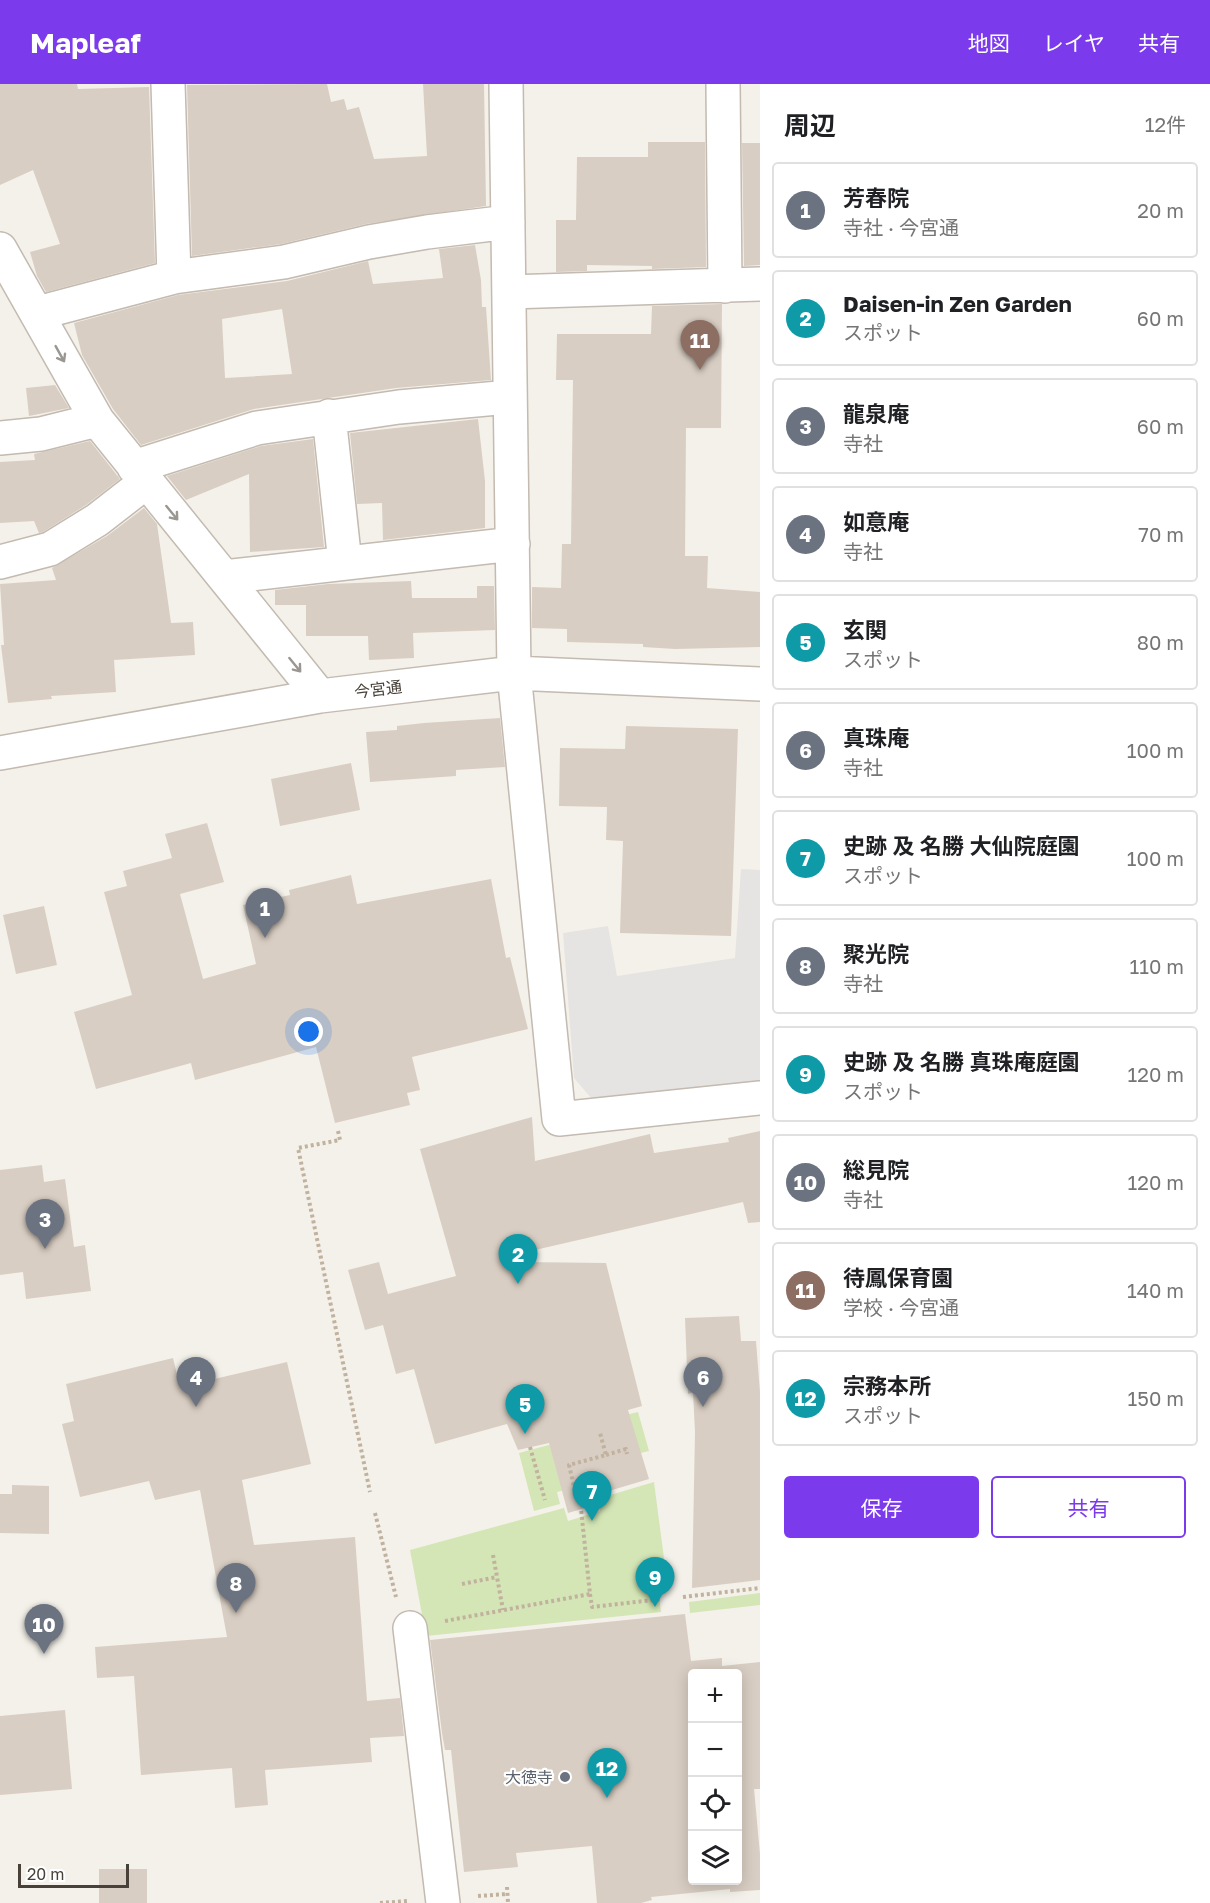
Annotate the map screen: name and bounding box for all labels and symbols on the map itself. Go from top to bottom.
pin: 11 [680,320,720,370]
one-way arrow [55,345,67,362]
one-way arrow [165,505,179,520]
one-way arrow [288,657,301,673]
street label: 今宮通 [353,676,403,702]
pin: 1 [246,888,284,938]
your location [294,1017,323,1046]
pin: 3 [26,1200,64,1249]
pin: 2 [498,1234,538,1284]
pin: 4 [176,1358,216,1407]
pin: 6 [684,1358,722,1407]
pin: 5 [506,1384,544,1434]
pin: 7 [572,1472,612,1521]
pin: 9 [636,1558,674,1607]
pin: 8 [216,1564,256,1613]
pin: 10 [24,1604,63,1654]
pin: 12 [588,1748,626,1798]
place label: 大徳寺 [505,1767,553,1787]
marker: 大徳寺 [558,1770,572,1784]
scale bar [18,1861,129,1888]

